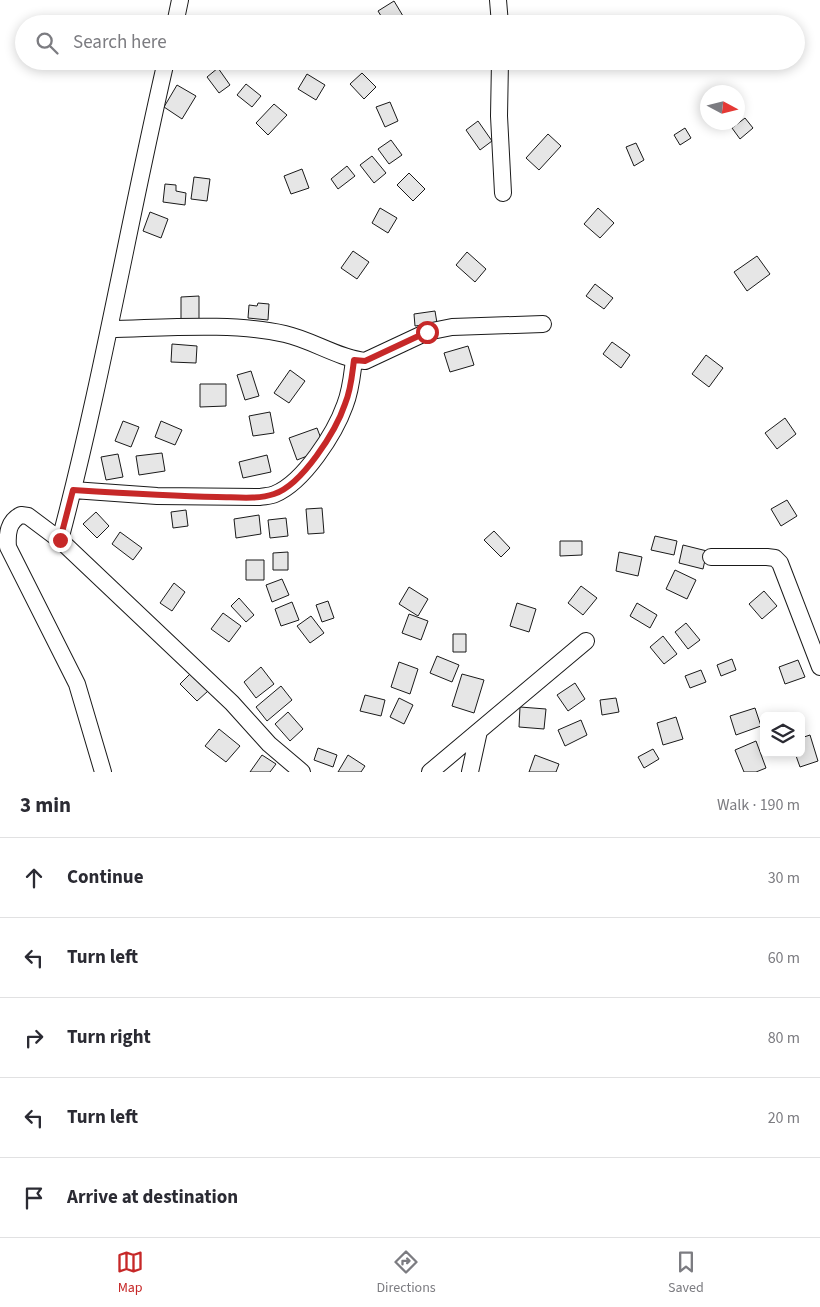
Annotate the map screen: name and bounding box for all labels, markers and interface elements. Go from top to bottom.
search box [15,15,805,70]
icon: search [33,29,61,57]
text: Search here [73,29,167,56]
north arrow [700,85,745,130]
route start [416,321,439,344]
route end [49,529,72,552]
map controls [760,712,805,757]
button: layers [760,712,805,757]
text: 3 min [20,790,71,820]
text: Walk · 190 m [717,794,800,816]
icon: ahead [20,864,48,892]
text: Continue [67,864,144,891]
text: 30 m [768,867,800,889]
icon: left [20,944,48,972]
text: Turn left [67,944,138,971]
text: 60 m [768,947,800,969]
icon: right [20,1024,48,1052]
text: Turn right [67,1024,151,1051]
text: 80 m [768,1027,800,1049]
icon: left [20,1104,48,1132]
text: Turn left [67,1104,138,1131]
text: 20 m [768,1107,800,1129]
icon: arrive [20,1184,48,1212]
text: Arrive at destination [67,1184,238,1211]
tab: Map [116,1248,144,1298]
tab: Directions [376,1248,436,1298]
tab: Saved [668,1248,704,1298]

